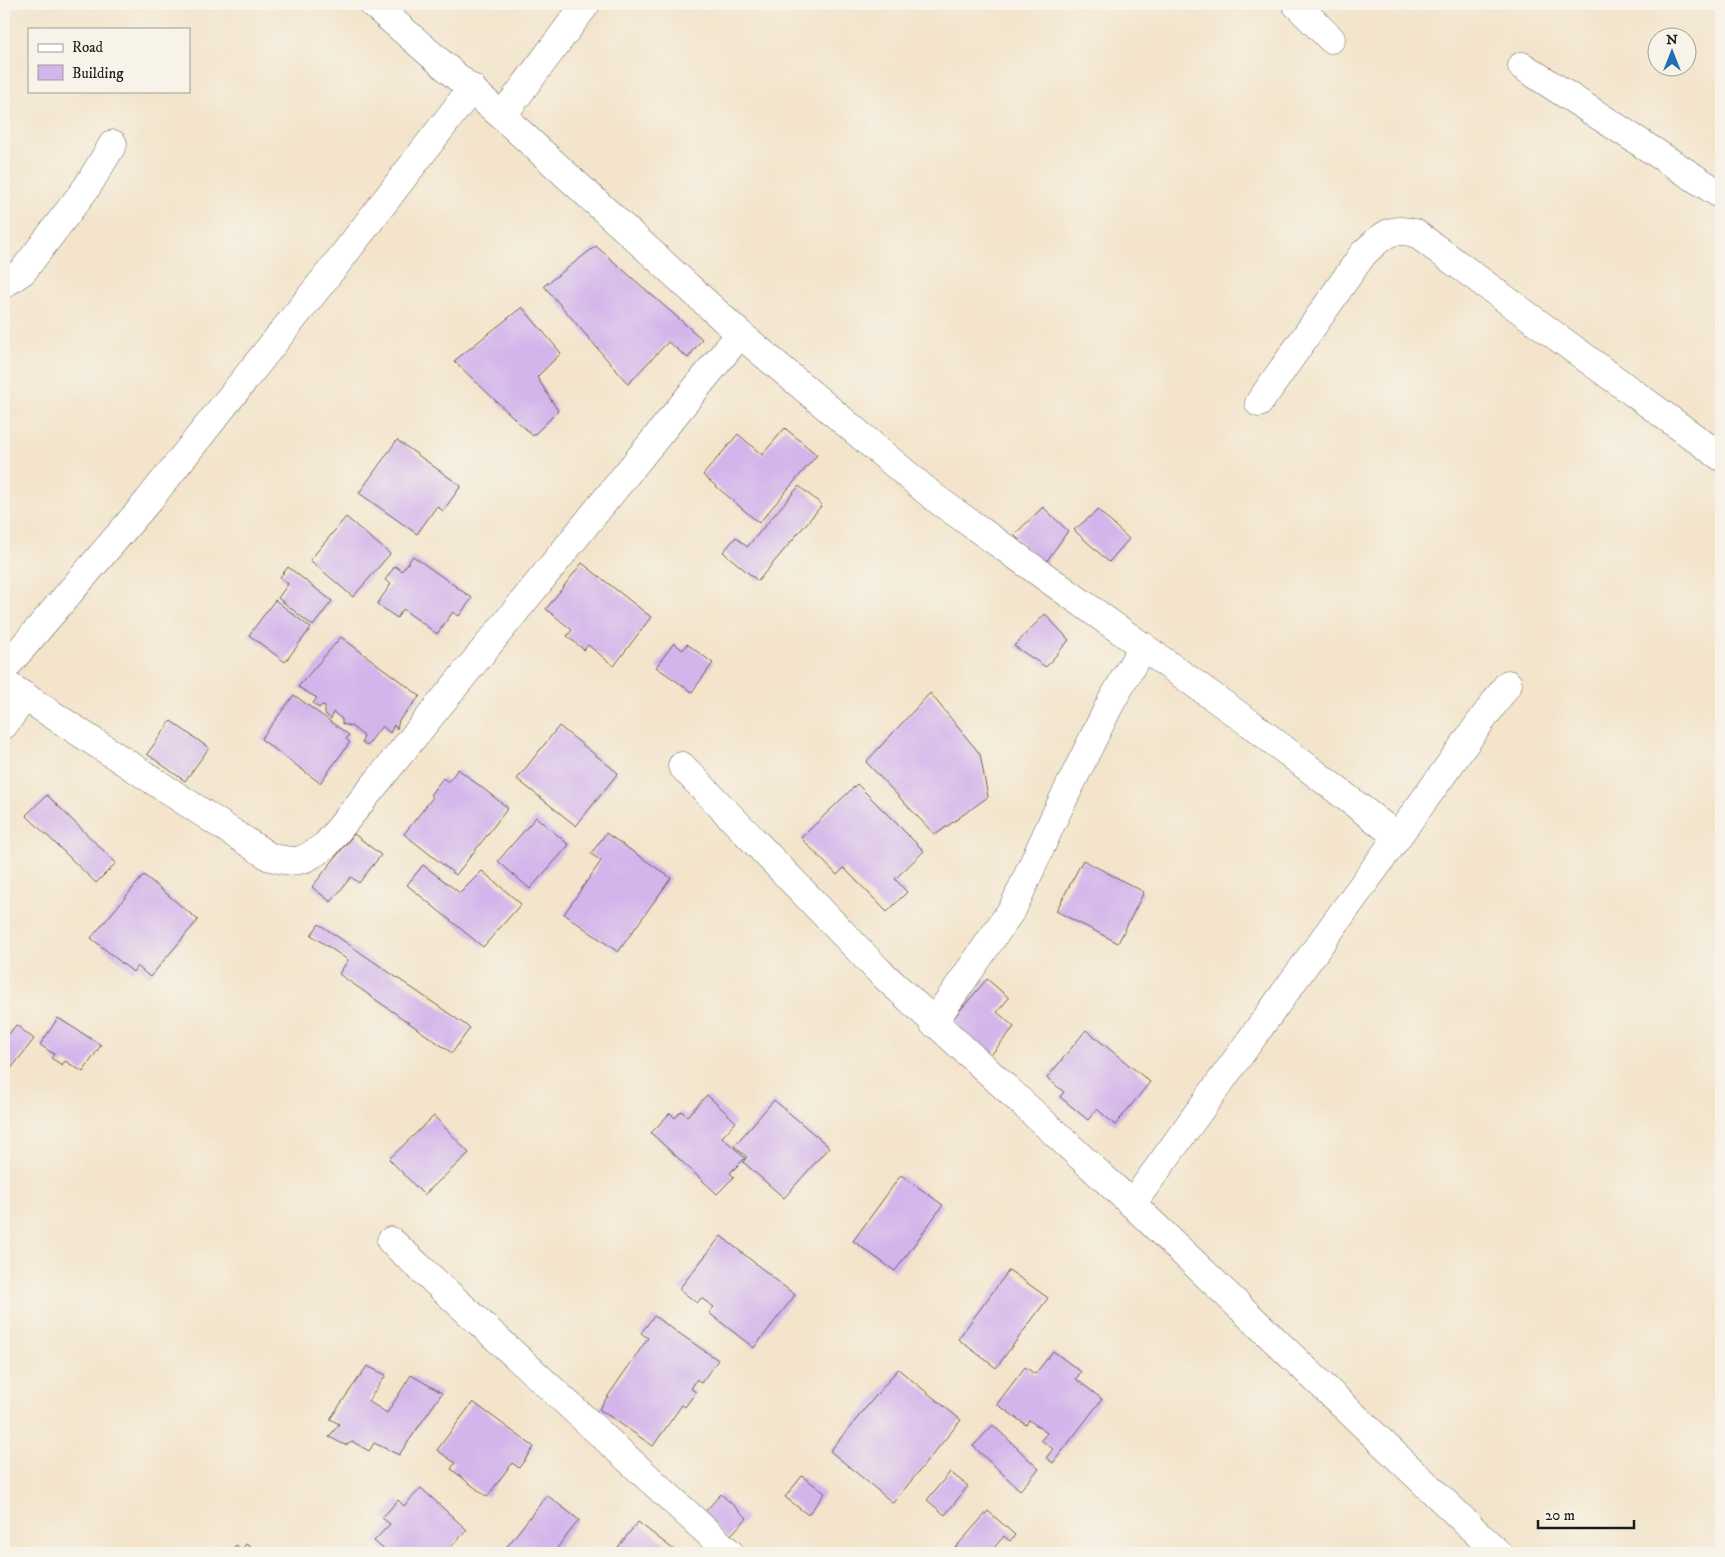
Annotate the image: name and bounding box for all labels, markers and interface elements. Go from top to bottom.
legend [28,28,190,92]
north arrow [1648,28,1698,78]
text: N [1666,31,1678,49]
text: Road [72,38,104,57]
text: Building [72,64,124,83]
scale bar [1538,1497,1634,1529]
text: 20 m [1545,1506,1575,1525]

